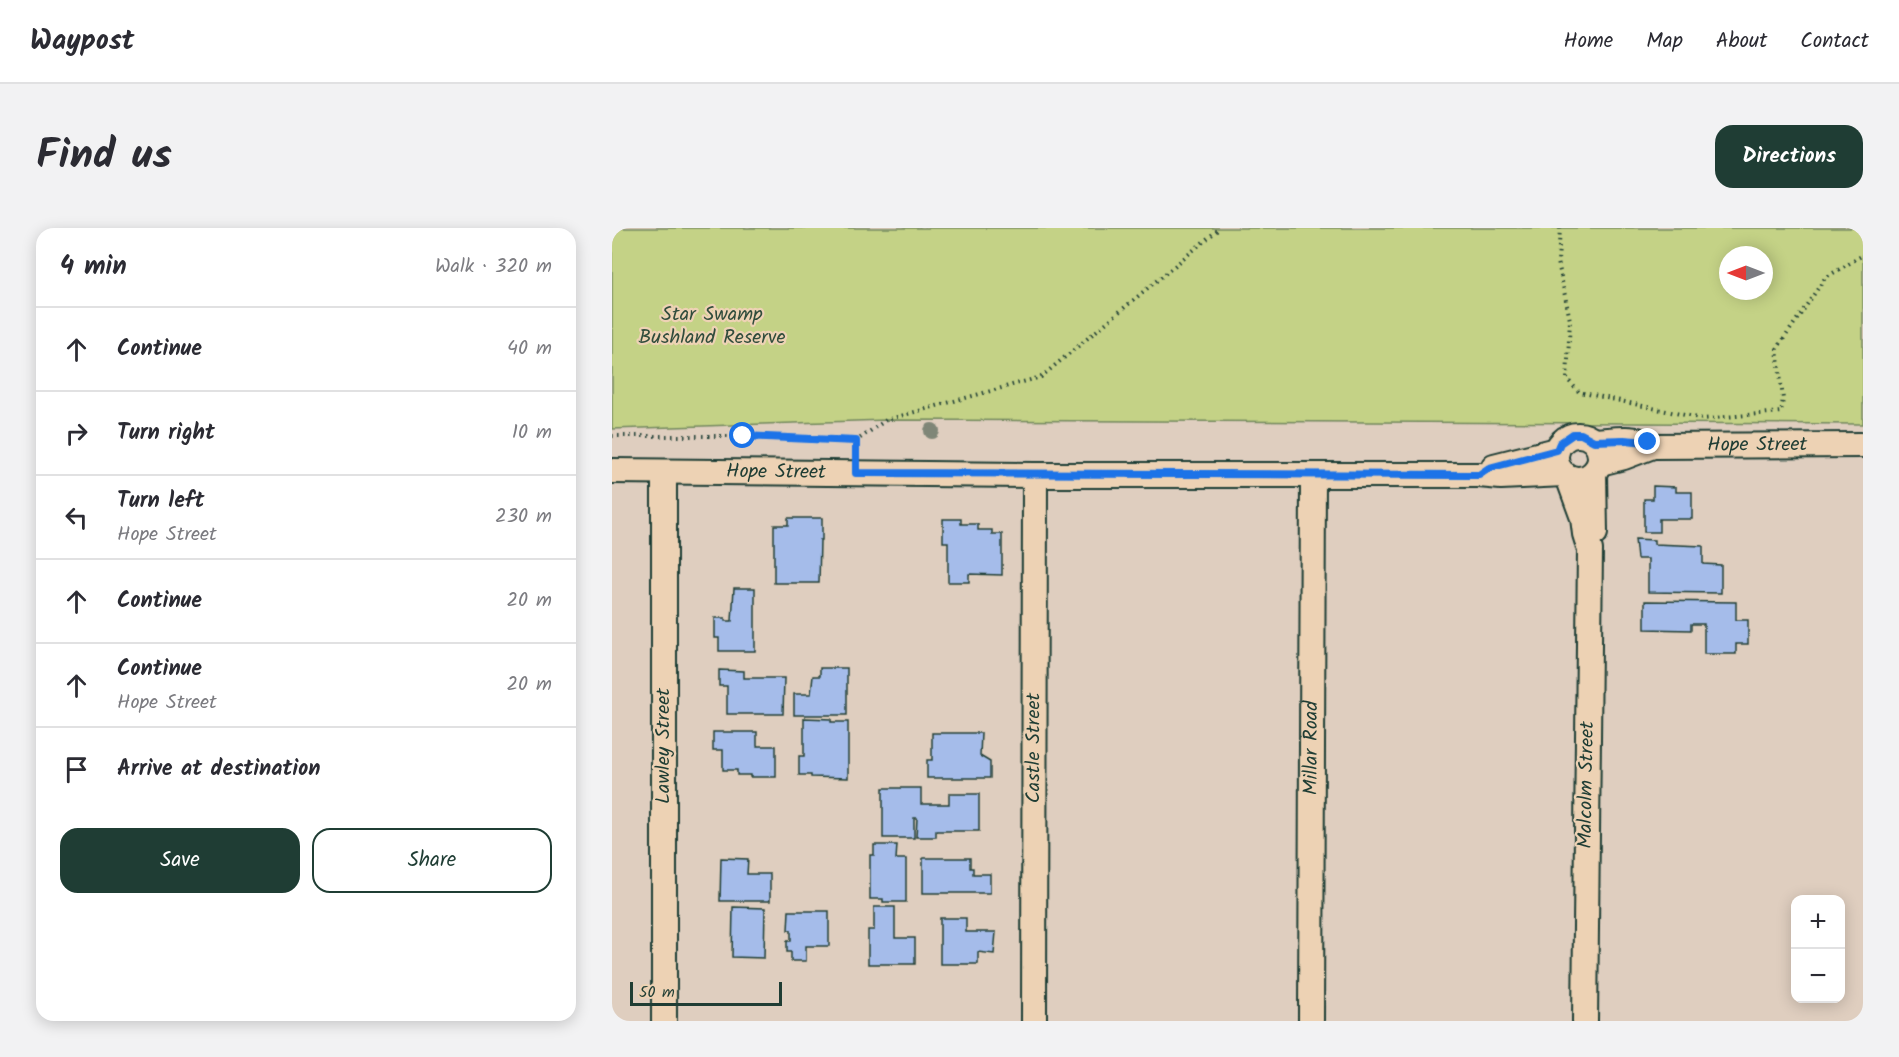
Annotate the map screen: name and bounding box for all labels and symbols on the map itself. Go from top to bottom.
north arrow [1719,246,1773,300]
park label: Star Swamp Bushland Reserve [639,299,785,354]
route start [729,422,755,448]
route end [1634,428,1660,454]
street label: Hope Street [1707,429,1807,462]
street label: Hope Street [726,456,826,489]
street label: Lawley Street [648,688,680,804]
street label: Castle Street [1018,693,1051,803]
street label: Millar Road [1296,700,1328,795]
street label: Malcolm Street [1570,721,1604,849]
scale bar [630,979,782,1006]

